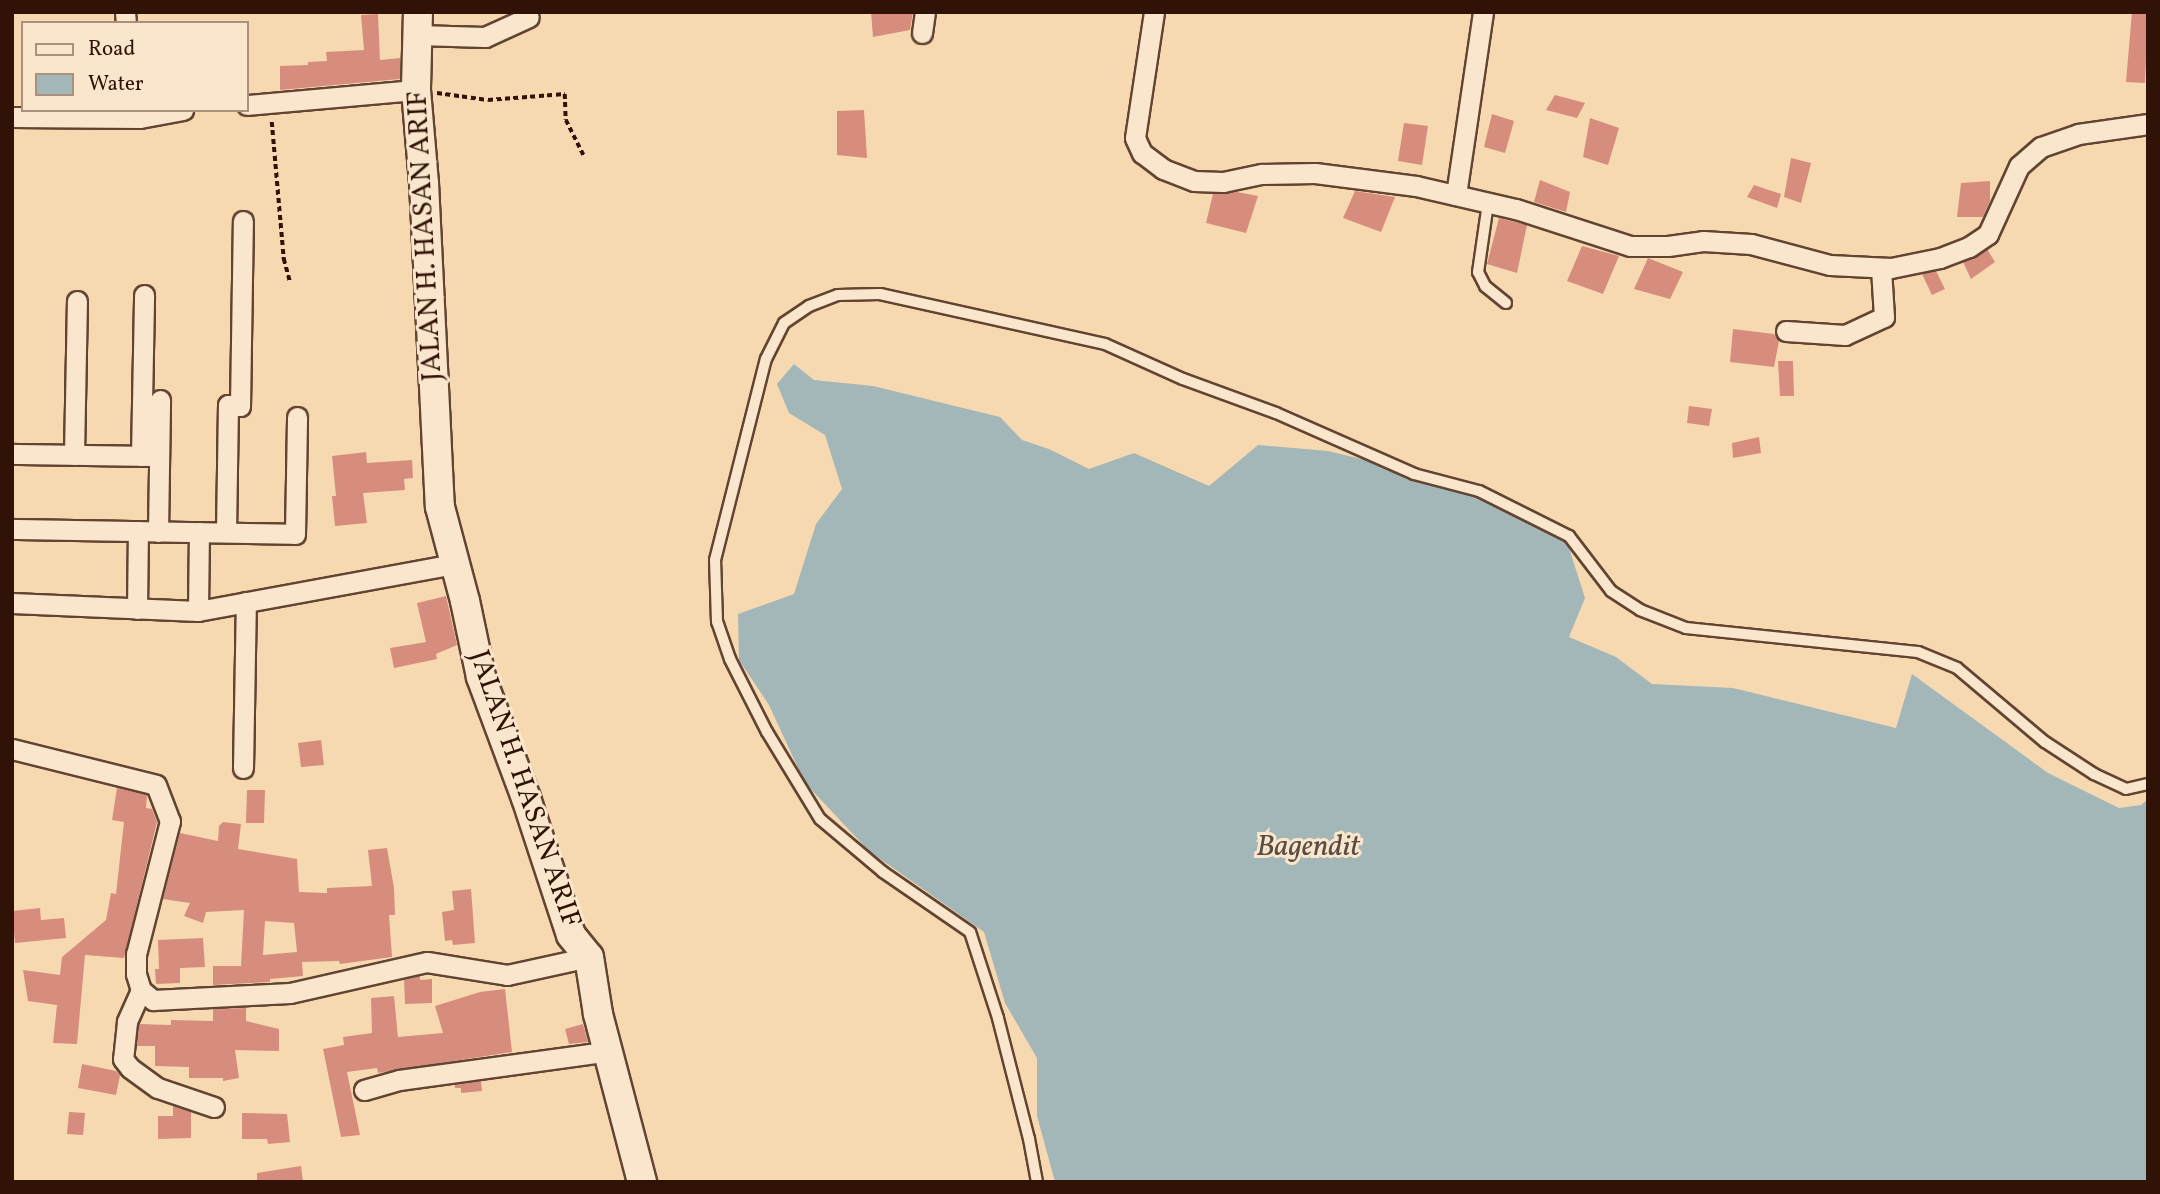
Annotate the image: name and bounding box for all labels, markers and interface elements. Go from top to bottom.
legend [21,21,248,112]
text: Road [88,35,135,64]
text: Water [88,70,144,99]
street label: JALAN H. HASAN ARIF [402,90,450,382]
street label: JALAN H. HASAN ARIF [461,646,587,932]
water label: Bagendit [1256,829,1360,865]

